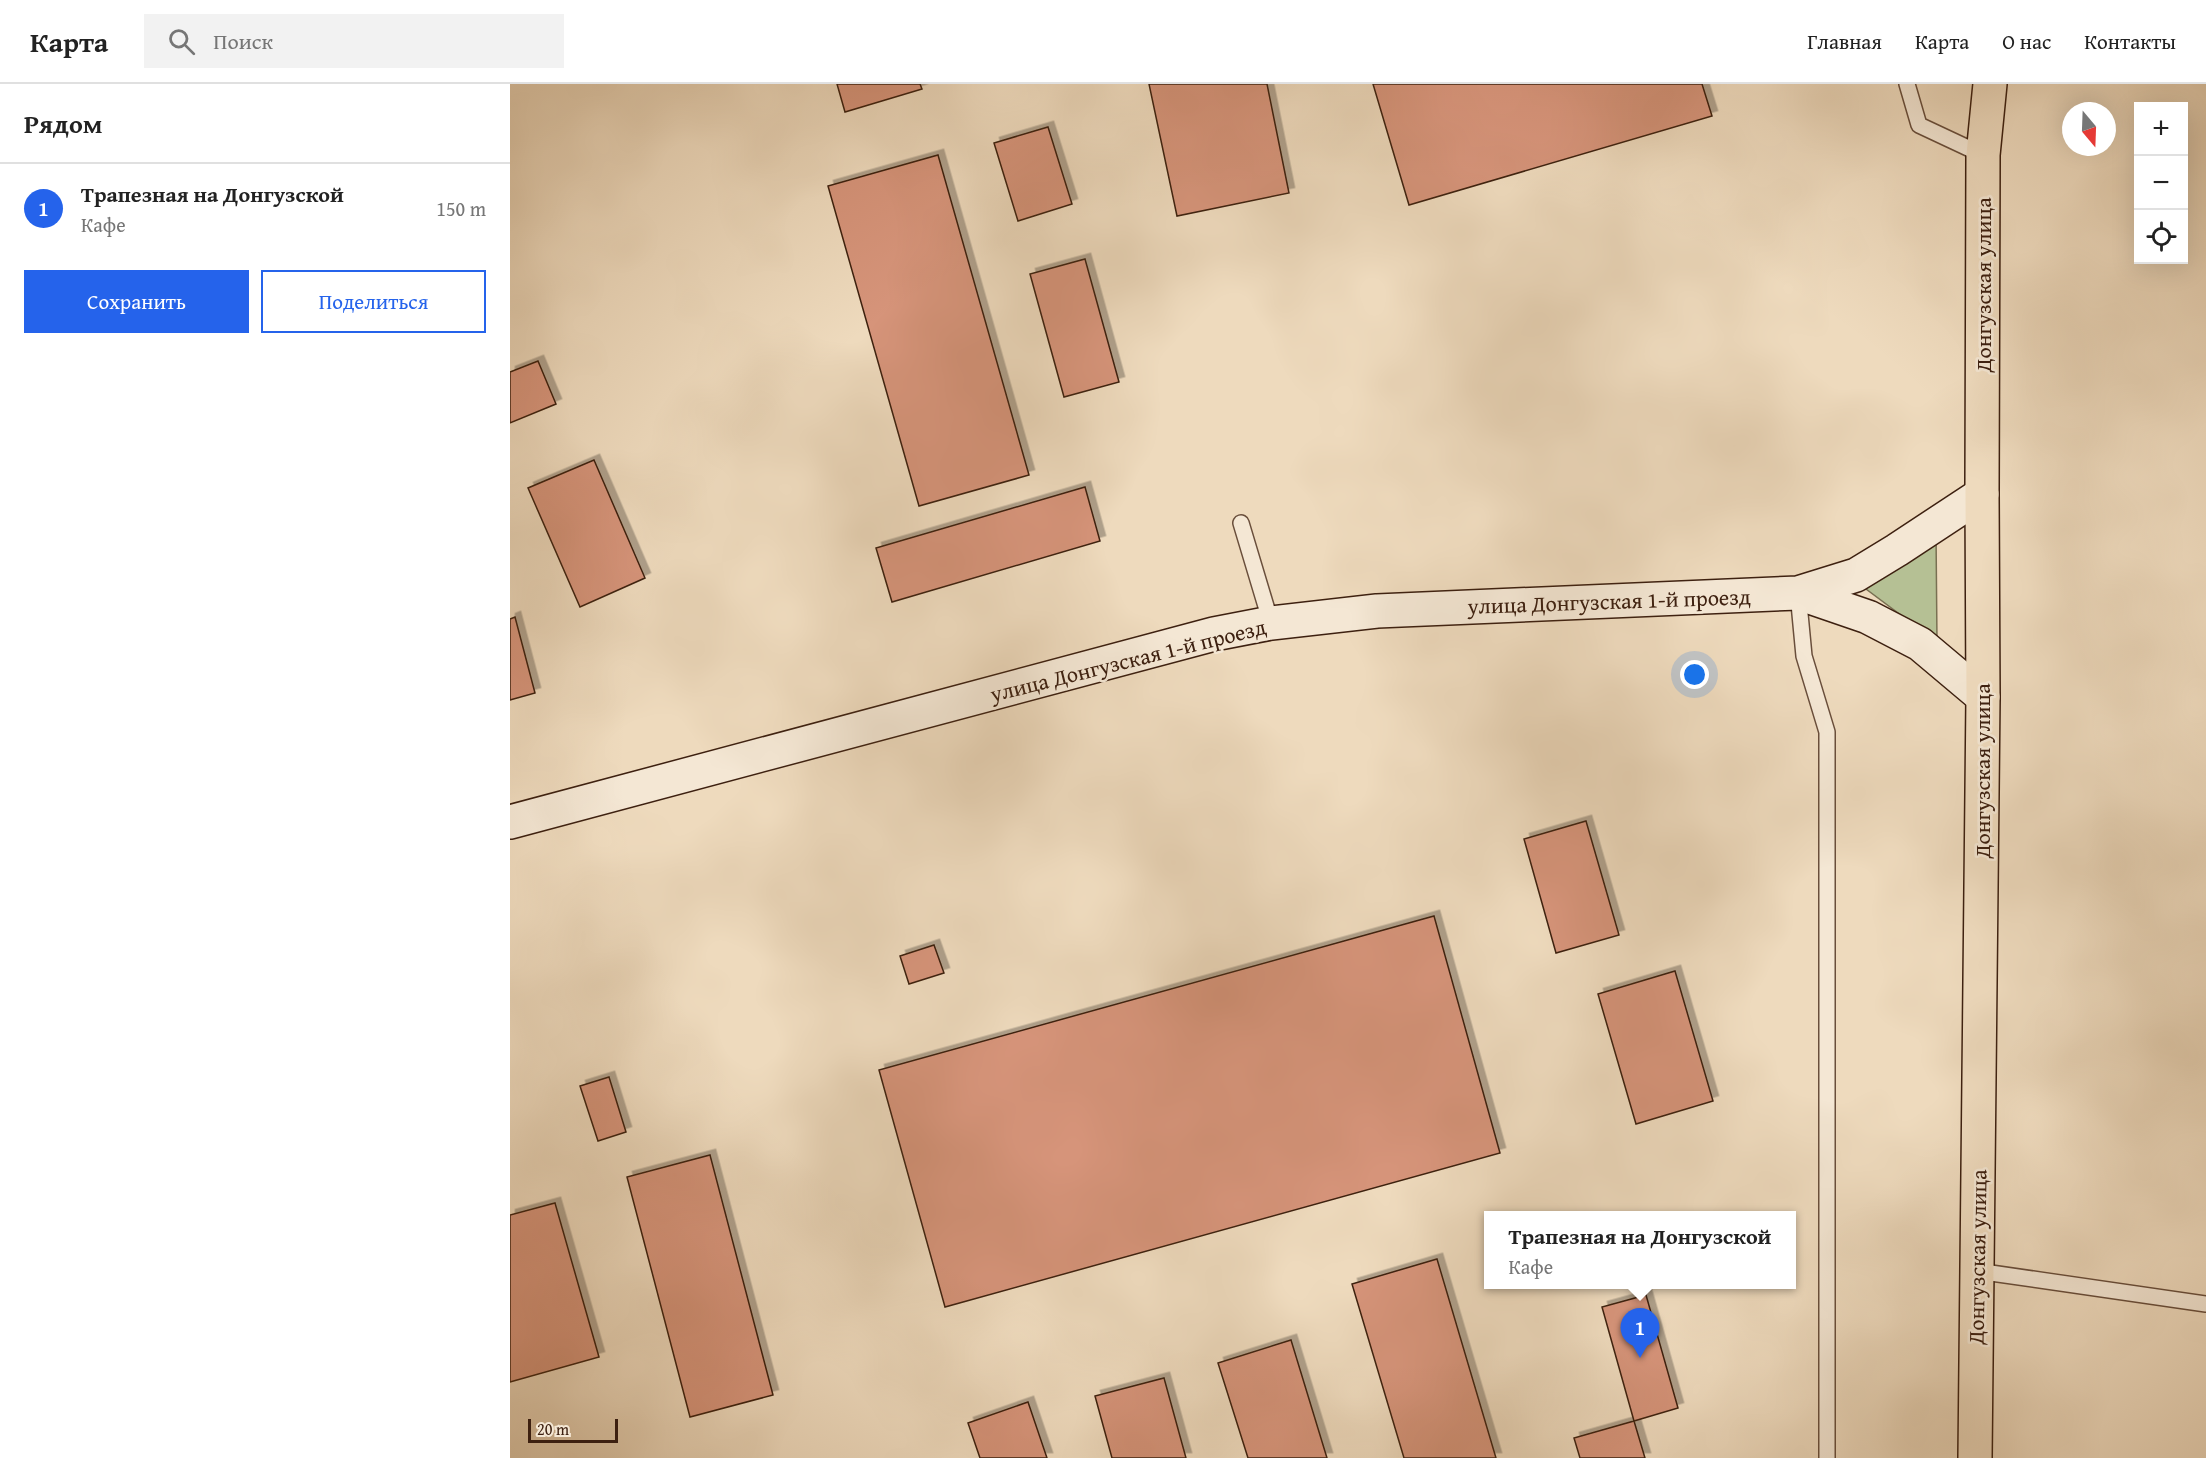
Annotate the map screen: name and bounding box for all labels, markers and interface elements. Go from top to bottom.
search box [144,14,564,68]
text: Карта [30,21,108,62]
icon: search [165,25,198,58]
text: Поиск [213,25,273,57]
text: Главная [1807,26,1882,57]
text: Карта [1915,26,1969,57]
text: О нас [2002,26,2051,57]
text: Контакты [2084,26,2176,57]
north arrow [2062,102,2116,156]
map controls [2134,102,2188,264]
button: + [2134,102,2188,156]
text: Рядом [24,104,102,143]
button: − [2134,156,2188,210]
text: Трапезная на Донгузской [81,178,344,210]
text: 1 [38,194,49,223]
text: 150 m [436,194,486,223]
street label: Донгузская улица [1967,197,1999,374]
text: Кафе [81,210,126,239]
button: locate [2134,210,2188,264]
button: Сохранить [24,270,249,333]
button: Поделиться [261,270,486,333]
street label: улица Донгузская 1-й проезд [1466,580,1751,622]
street label: улица Донгузская 1-й проезд [986,610,1269,710]
your location [1680,660,1709,689]
street label: Донгузская улица [1966,683,1998,860]
street label: Донгузская улица [1959,1169,1995,1346]
popup [1484,1211,1796,1289]
text: Трапезная на Донгузской [1509,1220,1771,1252]
text: Кафе [1509,1252,1553,1281]
pin: 1 [1620,1308,1660,1358]
scale bar [528,1416,618,1444]
text: 20 m [537,1417,569,1441]

